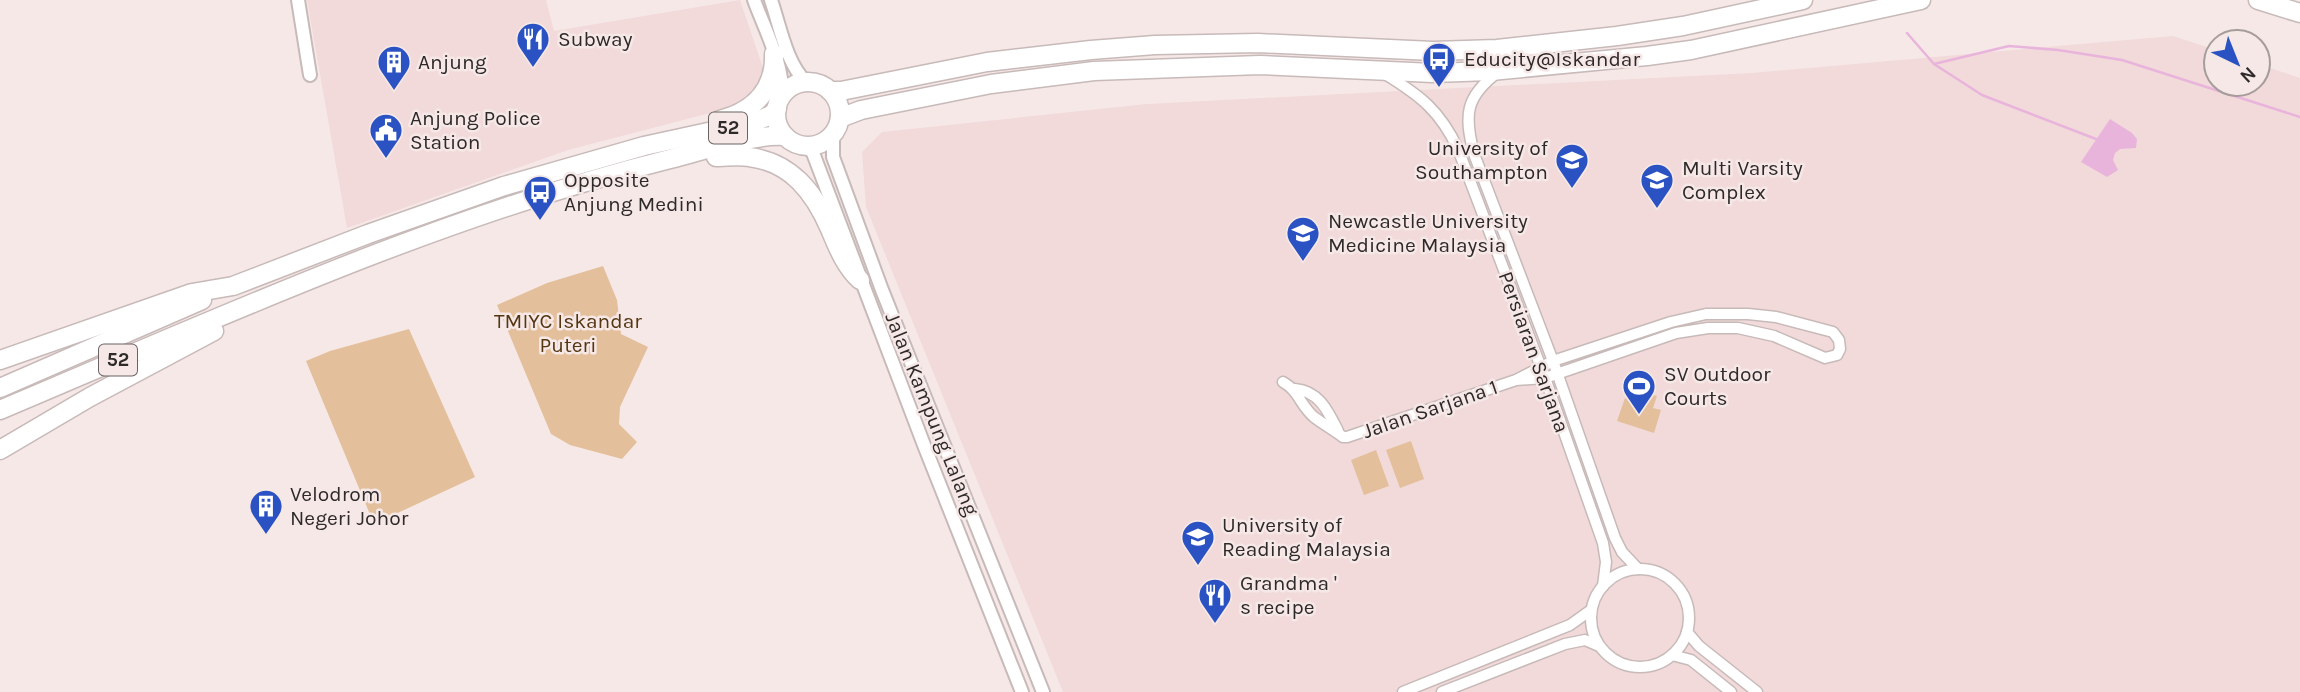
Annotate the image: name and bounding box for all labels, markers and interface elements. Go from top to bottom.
restaurant icon: Subway [514,20,552,69]
place label: Subway [558,27,633,51]
north arrow [2202,28,2272,98]
bus stop icon: Educity@Iskandar [1420,40,1458,89]
building icon: Anjung [375,43,413,92]
place label: Educity@Iskandar [1464,47,1640,71]
place label: Anjung [418,50,487,74]
text: N [2235,62,2260,87]
place label: Anjung Police Station [410,106,540,154]
public building icon: Anjung Police Station [367,111,405,160]
road number: 52 [709,112,747,144]
place label: University of Southampton [1415,136,1549,184]
school or university icon: University of Southampton [1553,141,1591,190]
place label: Multi Varsity Complex [1682,156,1803,204]
school or university icon: Multi Varsity Complex [1638,161,1676,210]
place label: Opposite Anjung Medini [564,168,704,216]
bus stop icon: Opposite Anjung Medini [521,173,559,222]
place label: Newcastle University Medicine Malaysia [1328,209,1528,257]
school or university icon: Newcastle University Medicine Malaysia [1284,214,1322,263]
street label: Persiaran Sarjana [1494,268,1574,436]
park label: TMIYC Iskandar Puteri [494,309,642,357]
street label: Jalan Kampung Lalang [880,309,984,519]
road number: 52 [99,344,137,376]
place label: SV Outdoor Courts [1664,362,1771,410]
sports icon: SV Outdoor Courts [1620,367,1658,416]
street label: Jalan Sarjana 1 [1359,375,1501,443]
place label: Velodrom Negeri Johor [290,482,409,530]
building icon: Velodrom Negeri Johor [247,487,285,536]
place label: University of Reading Malaysia [1222,513,1391,561]
school or university icon: University of Reading Malaysia [1179,518,1217,567]
place label: Grandma ' s recipe [1240,571,1337,619]
restaurant icon: Grandma ' s recipe [1196,576,1234,625]

